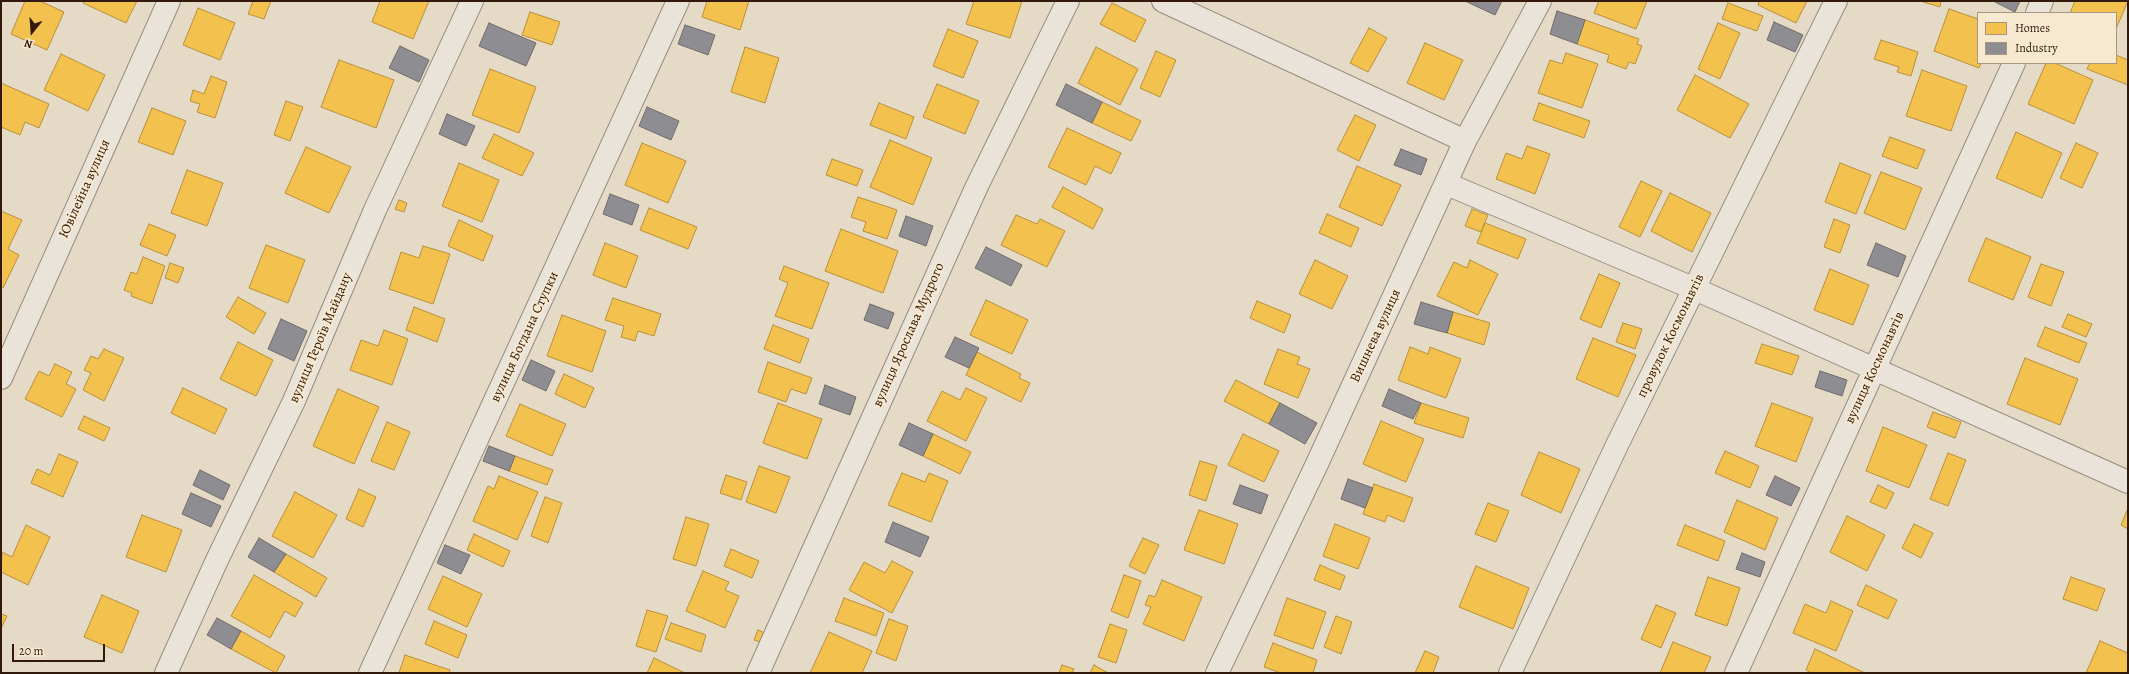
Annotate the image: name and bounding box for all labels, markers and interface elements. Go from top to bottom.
north arrow [12,12,52,52]
legend [1977,12,2117,64]
text: Homes [2015,20,2050,36]
text: N [22,36,34,52]
text: Industry [2015,40,2058,56]
street label: Ювілейна вулиця [56,137,114,241]
street label: вулиця Ярослава Мудрого [870,260,948,410]
street label: вулиця Богдана Ступки [487,269,563,405]
street label: вулиця Героїв Майдану [286,270,356,406]
street label: провулок Космонавтів [1634,271,1708,401]
street label: Вишнева вулиця [1347,287,1405,385]
street label: вулиця Космонавтів [1842,309,1908,427]
scale bar [14,636,107,662]
text: 20 m [19,643,43,659]

